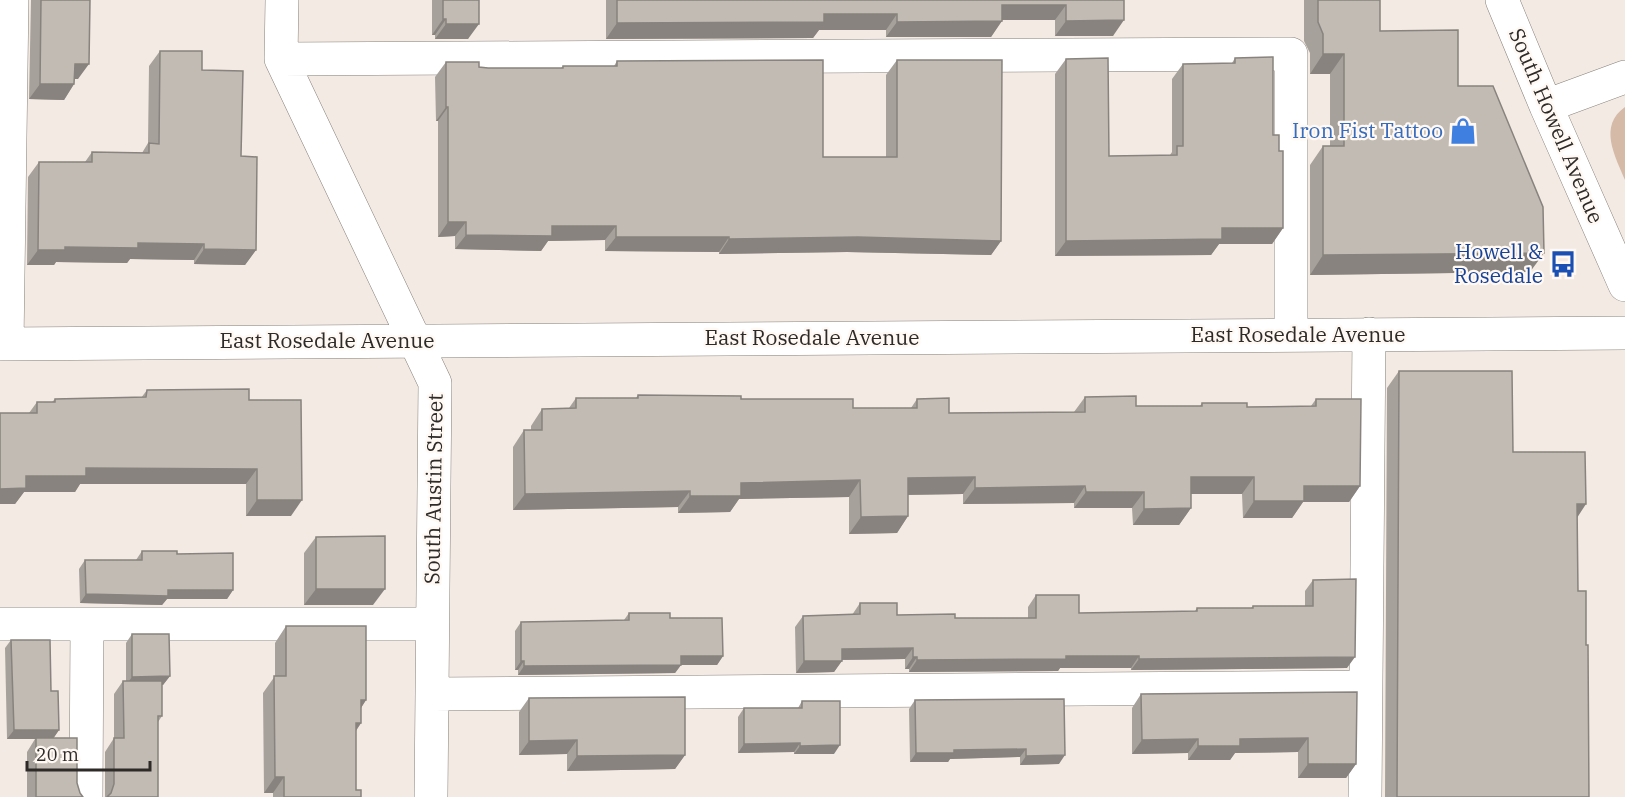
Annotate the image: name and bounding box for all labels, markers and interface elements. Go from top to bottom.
street label: South Howell Avenue [1503,24,1611,228]
place label: Iron Fist Tattoo [1292,116,1443,144]
shop icon: Iron Fist Tattoo [1448,116,1478,146]
place label: Howell & Rosedale [1454,237,1543,289]
bus stop icon: Howell & Rosedale [1548,249,1578,279]
street label: East Rosedale Avenue [1190,320,1406,348]
street label: East Rosedale Avenue [704,323,920,351]
street label: East Rosedale Avenue [219,326,435,354]
street label: South Austin Street [417,393,449,585]
scale bar [27,734,150,772]
text: 20 m [36,743,79,766]

